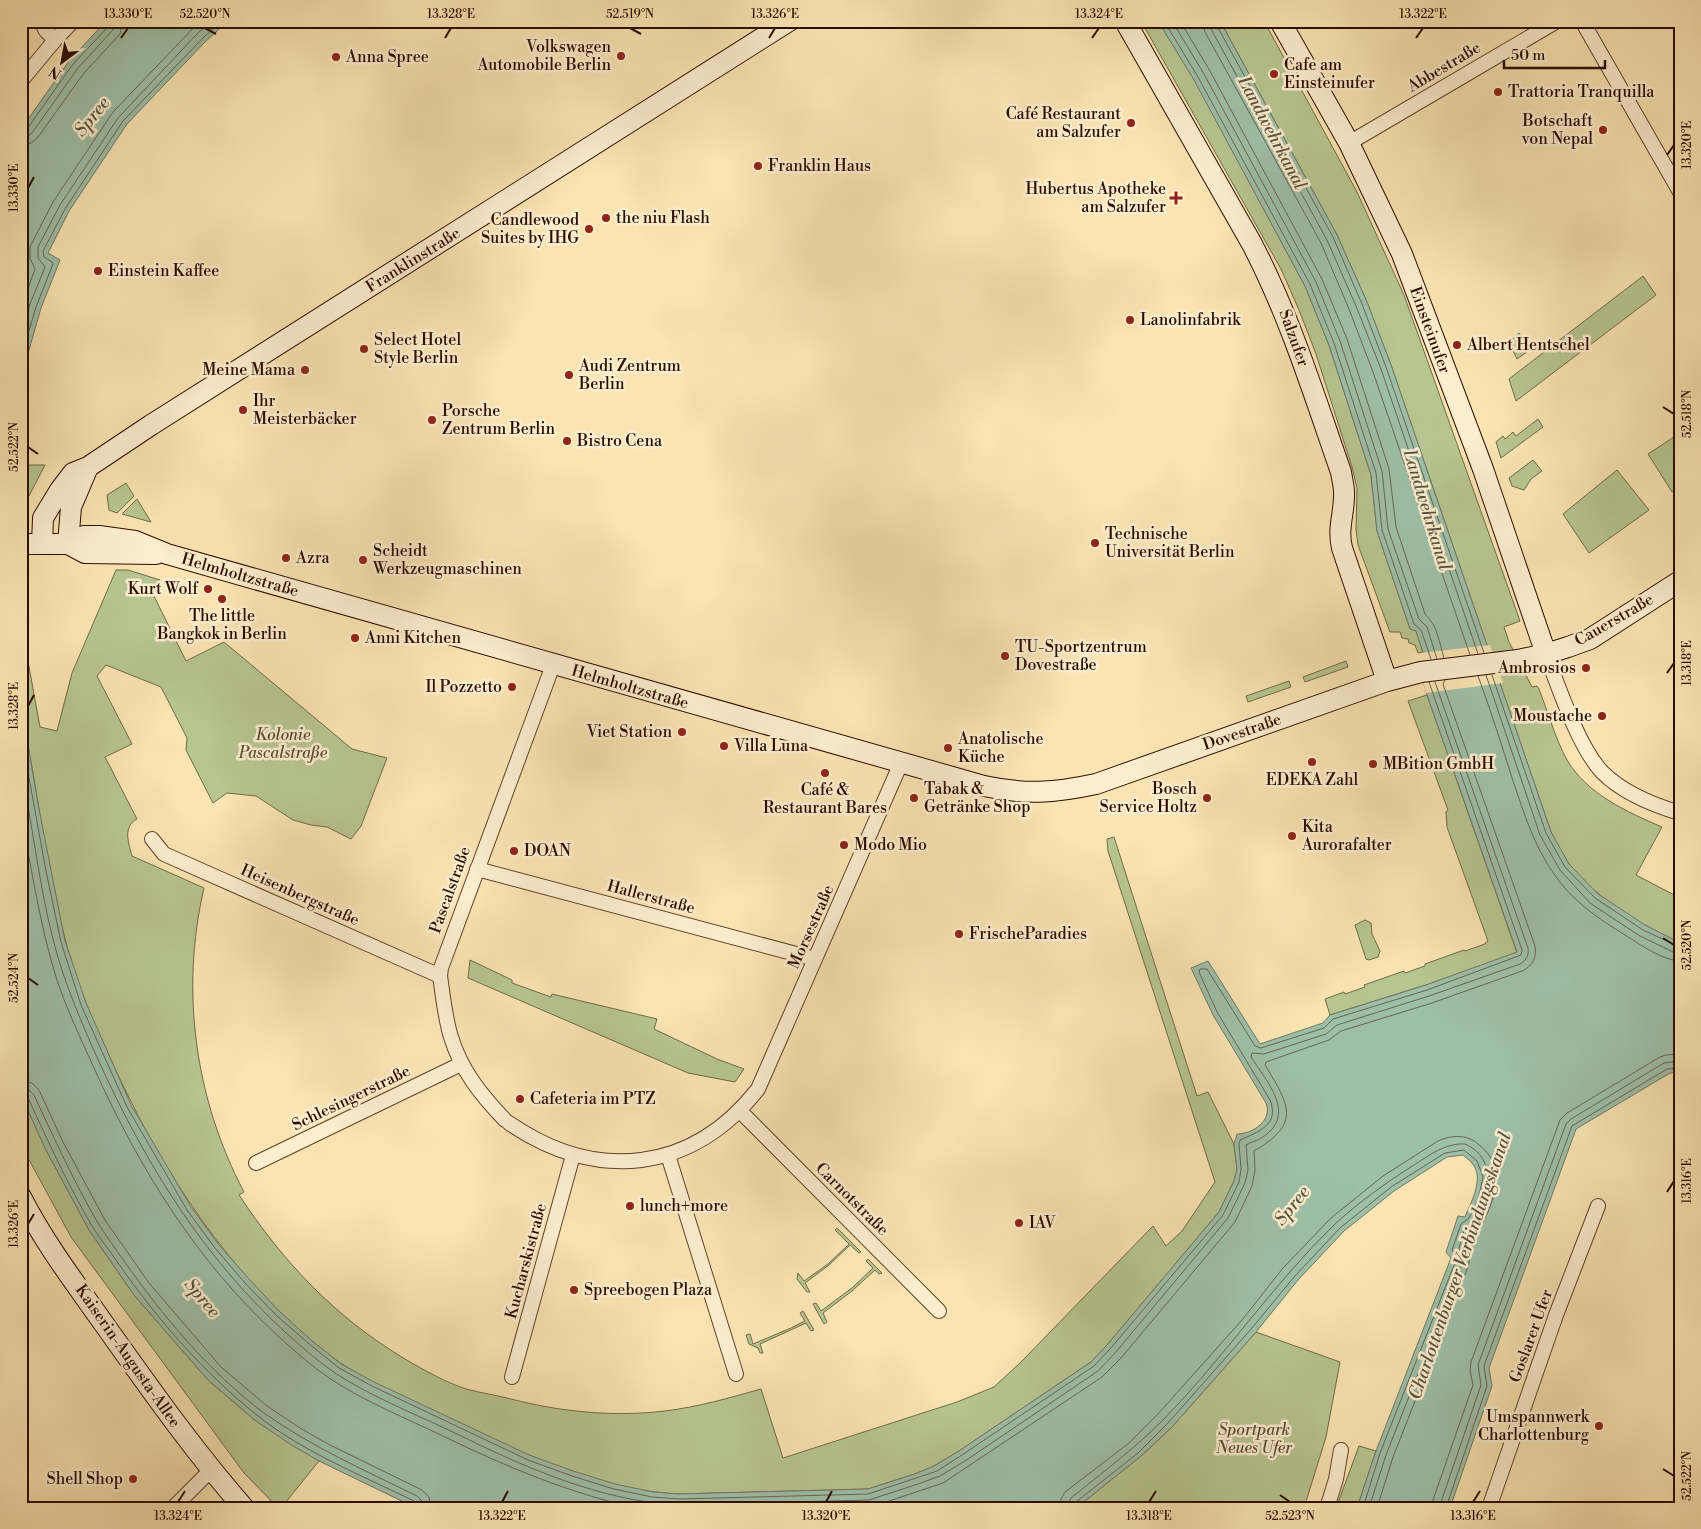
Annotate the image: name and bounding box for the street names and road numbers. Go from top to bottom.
street label: Abbestraße [1403,37,1484,97]
street label: Franklinstraße [362,223,464,297]
street label: Einsteinufer [1405,284,1455,376]
street label: Salzufer [1274,307,1314,369]
street label: Helmholtzstraße [179,549,301,601]
street label: Cauerstraße [1571,589,1657,651]
street label: Helmholtzstraße [569,661,691,713]
street label: Dovestraße [1200,709,1284,755]
street label: Pascalstraße [425,844,475,936]
street label: Heisenbergstraße [238,860,362,930]
street label: Hallerstraße [605,876,697,918]
street label: Morsestraße [784,882,838,972]
street label: Schlesingerstraße [289,1061,413,1135]
street label: Carnotstraße [811,1158,893,1240]
street label: Kucharskistraße [501,1201,551,1321]
street label: Kaiserin-Augusta-Allee [71,1280,185,1432]
street label: Goslarer Ufer [1505,1287,1557,1385]

